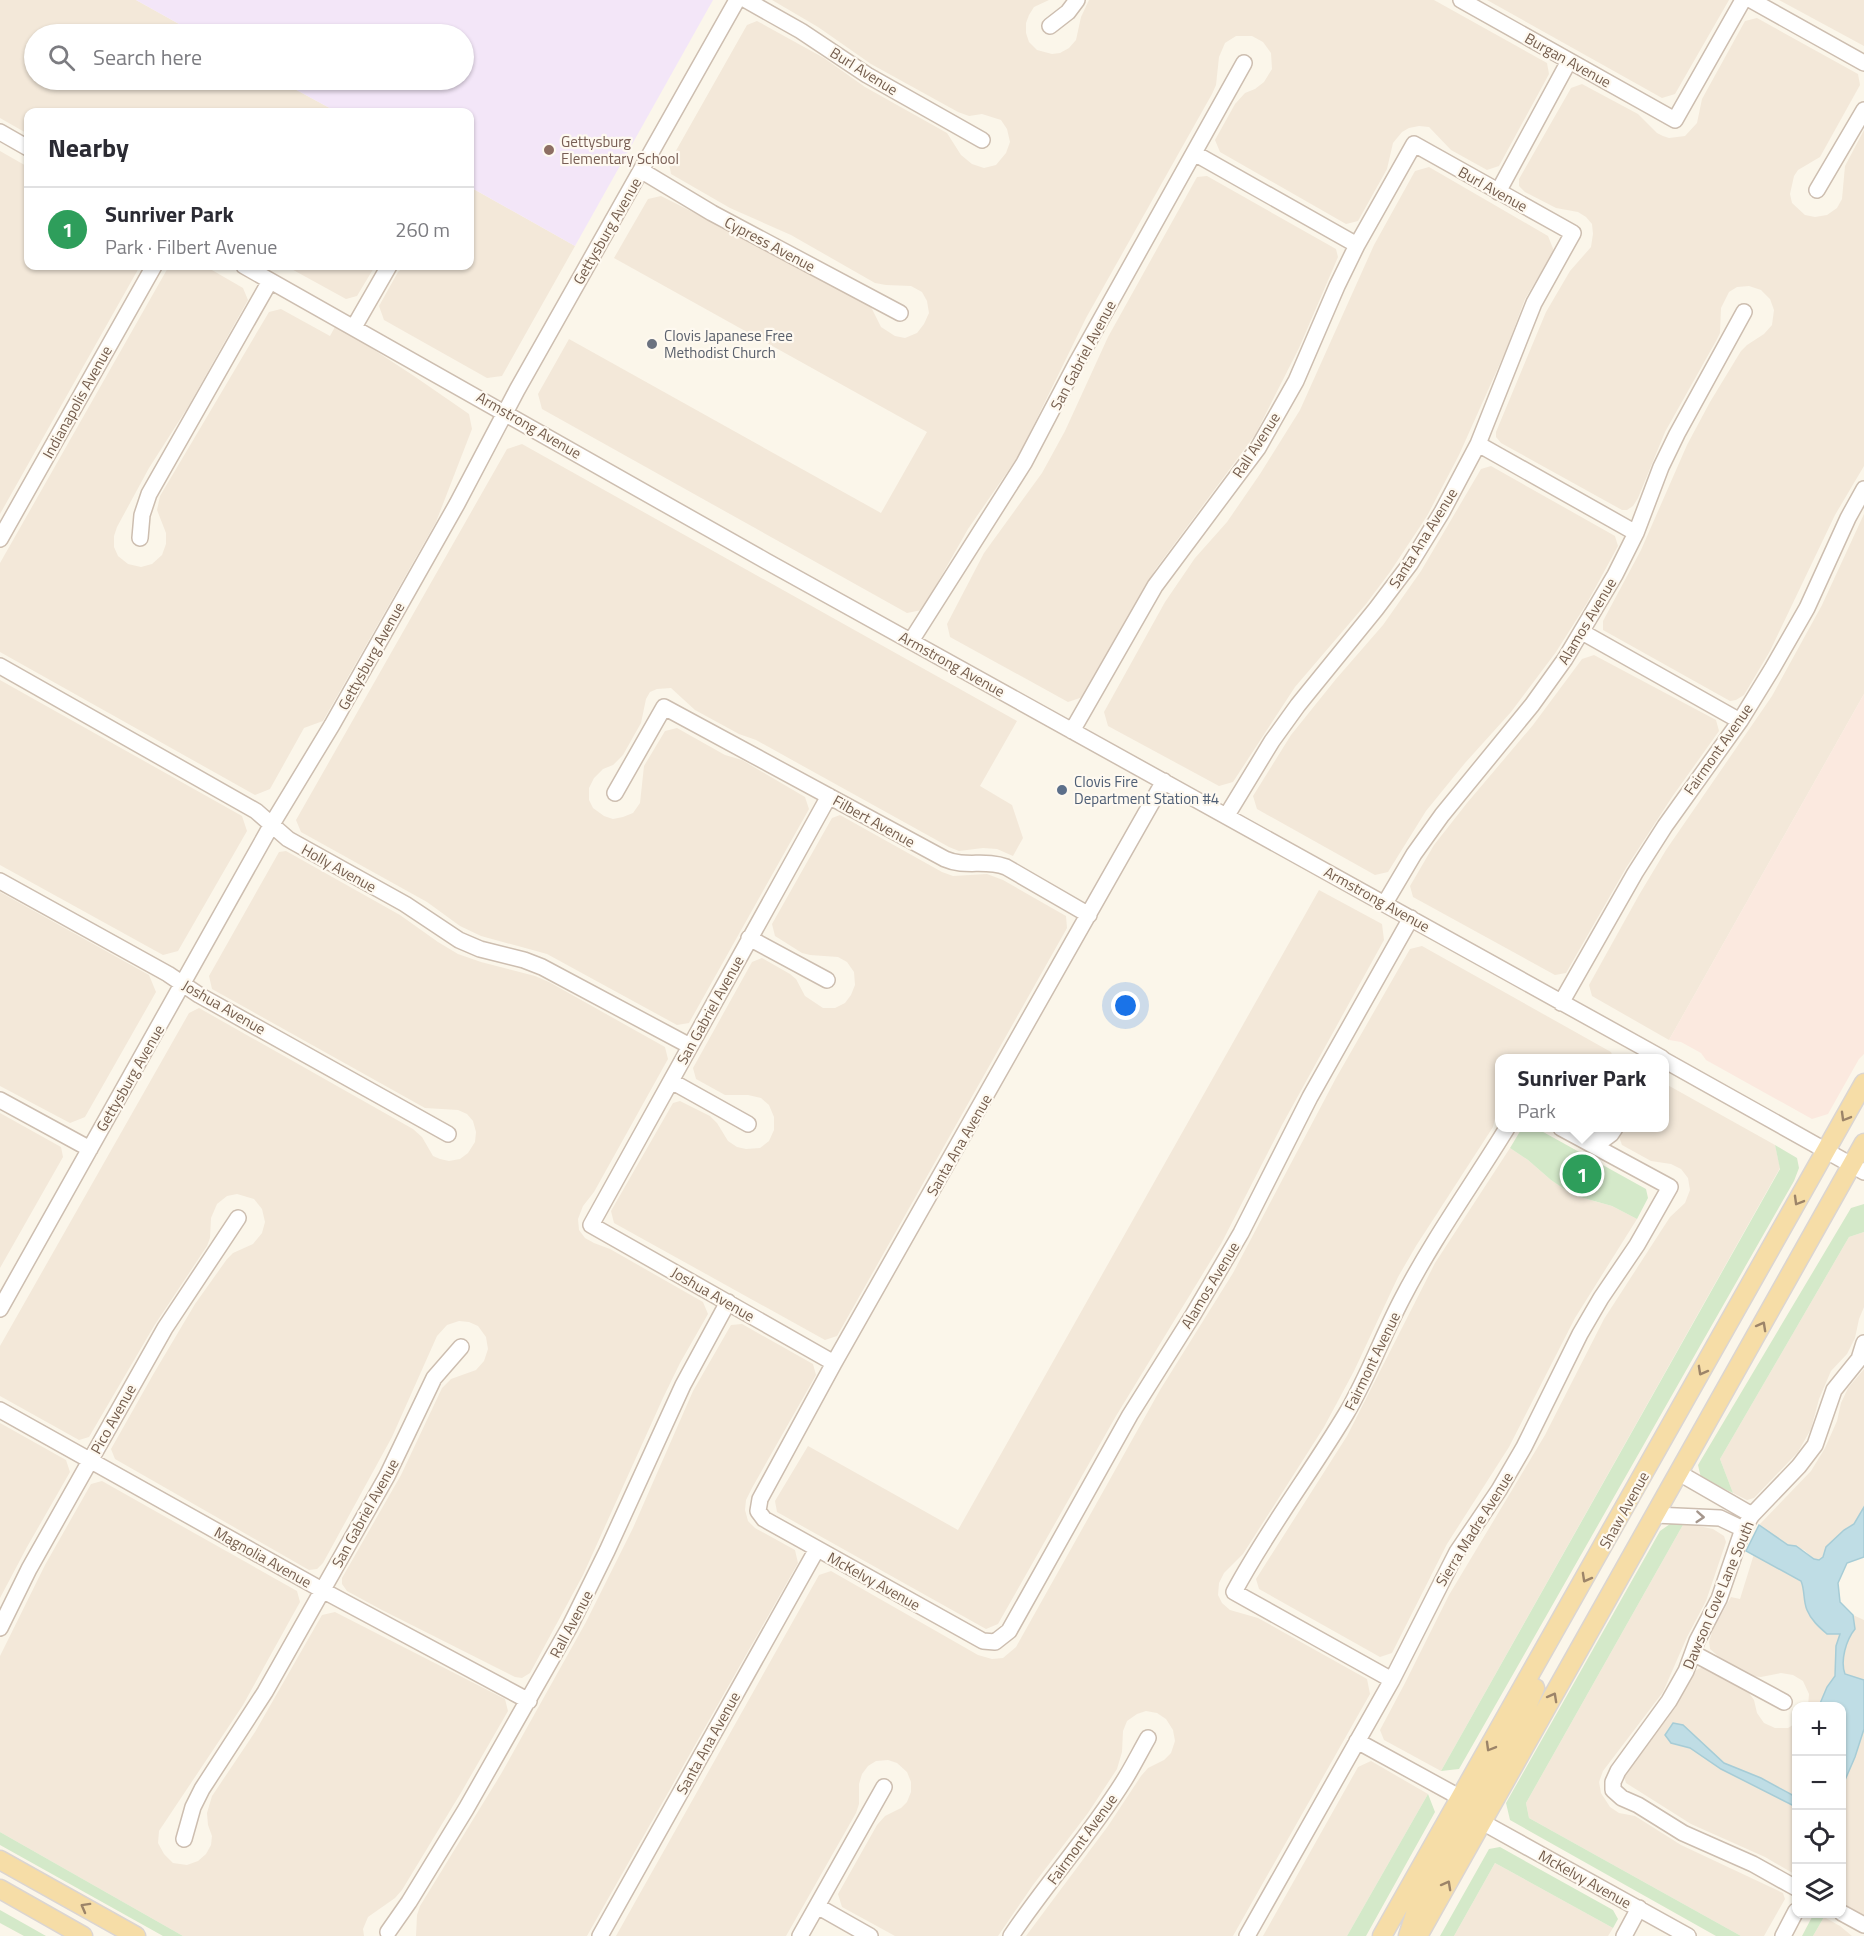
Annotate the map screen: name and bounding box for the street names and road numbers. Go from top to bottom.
street label: Burgan Avenue [1521,27,1615,93]
street label: Burl Avenue [826,41,902,101]
street label: Burl Avenue [1454,160,1532,218]
street label: Gettysburg Avenue [567,173,647,289]
street label: Cypress Avenue [721,210,819,278]
street label: San Gabriel Avenue [1044,296,1122,414]
street label: Indianapolis Avenue [36,341,118,463]
street label: Armstrong Avenue [472,386,586,464]
street label: Rall Avenue [1226,408,1286,482]
street label: Santa Ana Avenue [1383,483,1463,593]
street label: Alamos Avenue [1552,573,1622,669]
street label: Gettysburg Avenue [332,598,410,714]
street label: Armstrong Avenue [895,625,1009,703]
street label: Fairmont Avenue [1678,698,1758,800]
street label: Filbert Avenue [829,789,919,853]
street label: Holly Avenue [297,838,381,898]
street label: Armstrong Avenue [1320,860,1434,938]
street label: San Gabriel Avenue [671,951,749,1069]
street label: Joshua Avenue [178,974,270,1040]
street label: Gettysburg Avenue [90,1020,170,1136]
street label: Santa Ana Avenue [920,1090,998,1200]
street label: Alamos Avenue [1175,1237,1245,1333]
street label: Joshua Avenue [667,1261,759,1327]
street label: Fairmont Avenue [1338,1308,1406,1414]
street label: Pico Avenue [84,1380,142,1458]
street label: San Gabriel Avenue [326,1454,404,1572]
street label: Sierra Madre Avenue [1430,1467,1518,1591]
street label: Shaw Avenue [1593,1467,1655,1553]
street label: Dawson Cove Lane South [1676,1517,1760,1673]
street label: Magnolia Avenue [210,1521,316,1593]
street label: McKelvy Avenue [823,1546,925,1616]
street label: Rall Avenue [543,1586,599,1662]
street label: Santa Ana Avenue [670,1687,746,1799]
street label: Fairmont Avenue [1041,1789,1123,1889]
street label: McKelvy Avenue [1534,1844,1636,1914]

